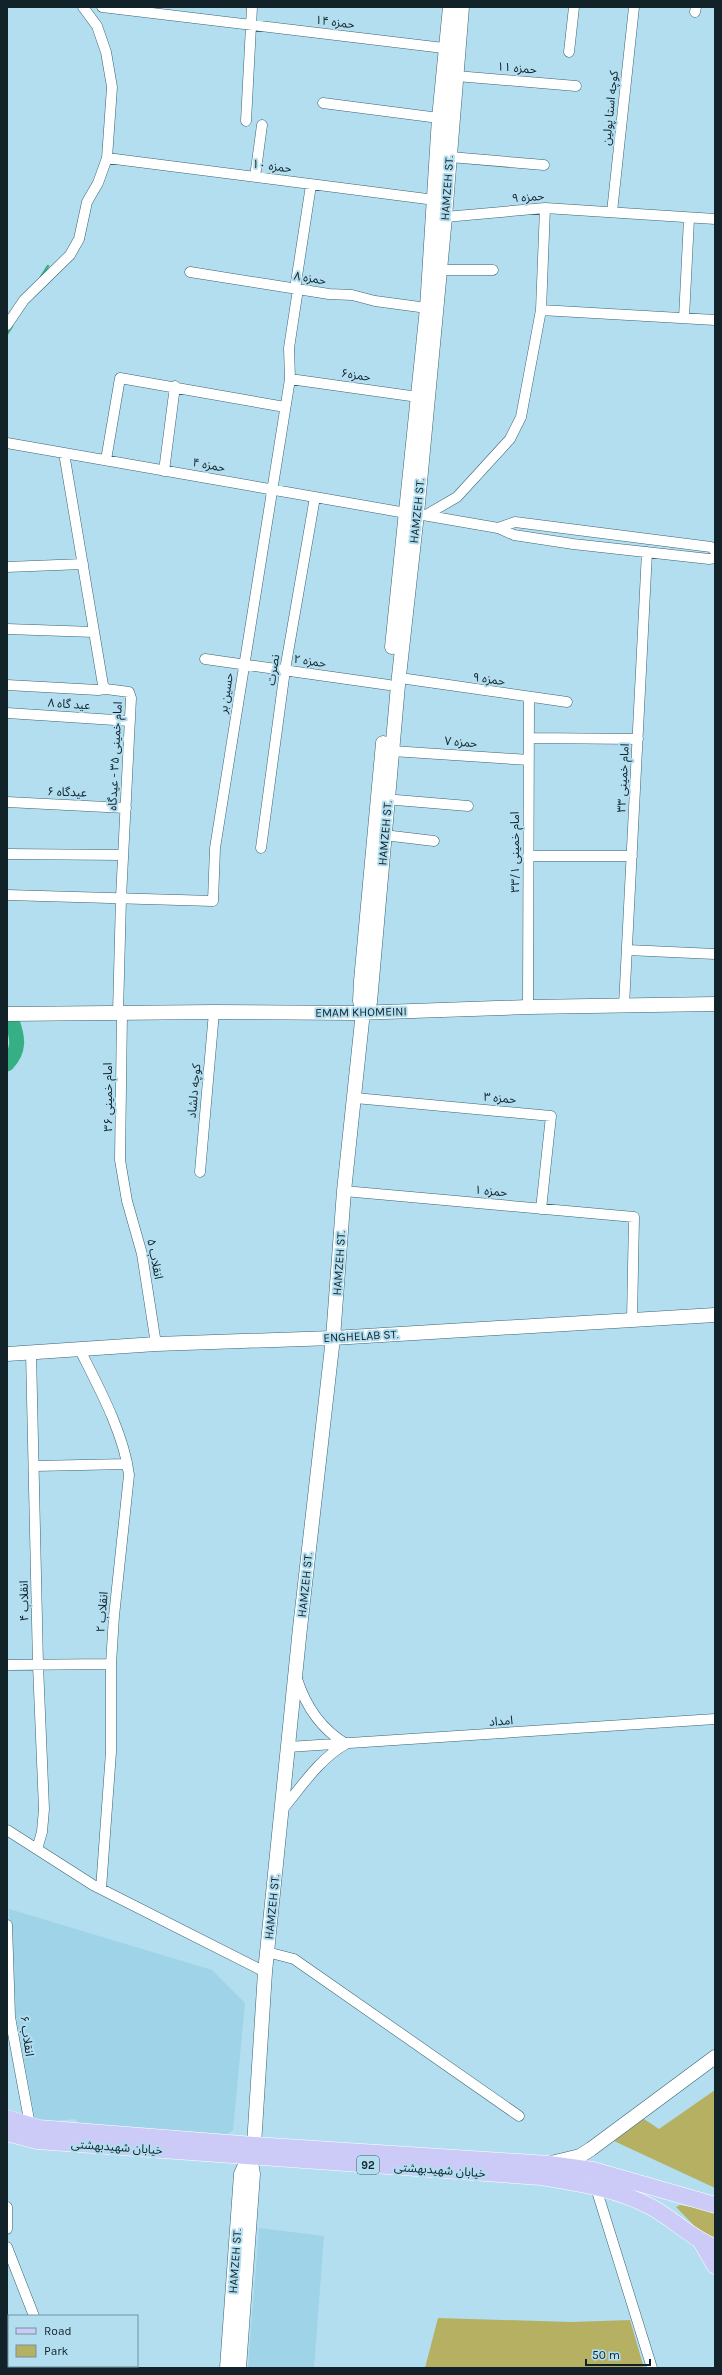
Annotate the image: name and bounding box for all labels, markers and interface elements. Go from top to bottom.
street label: حمزه ۱۴ [314,13,356,31]
street label: حمزه ۱۱ [497,59,537,77]
street label: کوچه استا پولین [599,69,622,146]
street label: HAMZEH ST. [438,155,456,221]
street label: حمزه ۱۰ [251,157,293,175]
street label: حمزه ۹ [511,189,545,205]
street label: حمزه ۸ [293,269,327,287]
street label: حمزه۶ [340,366,372,384]
street label: حمزه ۴ [192,455,226,475]
street label: HAMZEH ST. [407,478,427,544]
street label: حمزه ۲ [293,652,327,670]
street label: نصرت [264,653,282,687]
street label: حمزه ۹ [472,670,506,688]
street label: حسین بر [216,671,236,716]
street label: عید گاه ۸ [47,696,91,713]
street label: امام خمینی ۳۵ - عیدگاه [105,701,127,811]
street label: حمزه ۷ [444,734,478,750]
street label: امام خمینی ۳۳ [614,743,634,813]
street label: عیدگاه ۶ [47,784,87,800]
street label: HAMZEH ST. [375,800,395,866]
street label: امام خمینی ۳۳/۱ [508,811,524,893]
street label: EMAM KHOMEINI [315,1004,407,1020]
street label: امام خمینی ۳۶ [101,1062,117,1132]
street label: کوچه دلشاد [185,1062,204,1119]
street label: حمزه ۳ [483,1090,517,1106]
street label: حمزه ۱ [474,1183,508,1199]
street label: HAMZEH ST. [330,1230,348,1296]
street label: انقلاب ۵ [144,1238,166,1281]
street label: ENGHELAB ST. [323,1327,399,1345]
street label: HAMZEH ST. [295,1552,315,1618]
street label: انقلاب ۴ [17,1580,32,1622]
street label: انقلاب ۲ [93,1591,111,1633]
street label: امداد [488,1713,514,1729]
street label: HAMZEH ST. [262,1874,282,1940]
street label: انقلاب ۶ [17,2015,37,2057]
street label: خیابان شهیدبهشتی [71,2137,163,2157]
road number: 92 [357,2156,379,2174]
street label: خیابان شهیدبهشتی [394,2160,486,2180]
street label: HAMZEH ST. [226,2228,244,2294]
legend [8,2315,138,2367]
text: Road [44,2324,72,2338]
scale bar [586,2341,650,2367]
text: Park [44,2344,69,2358]
text: 50 m [592,2348,620,2362]

